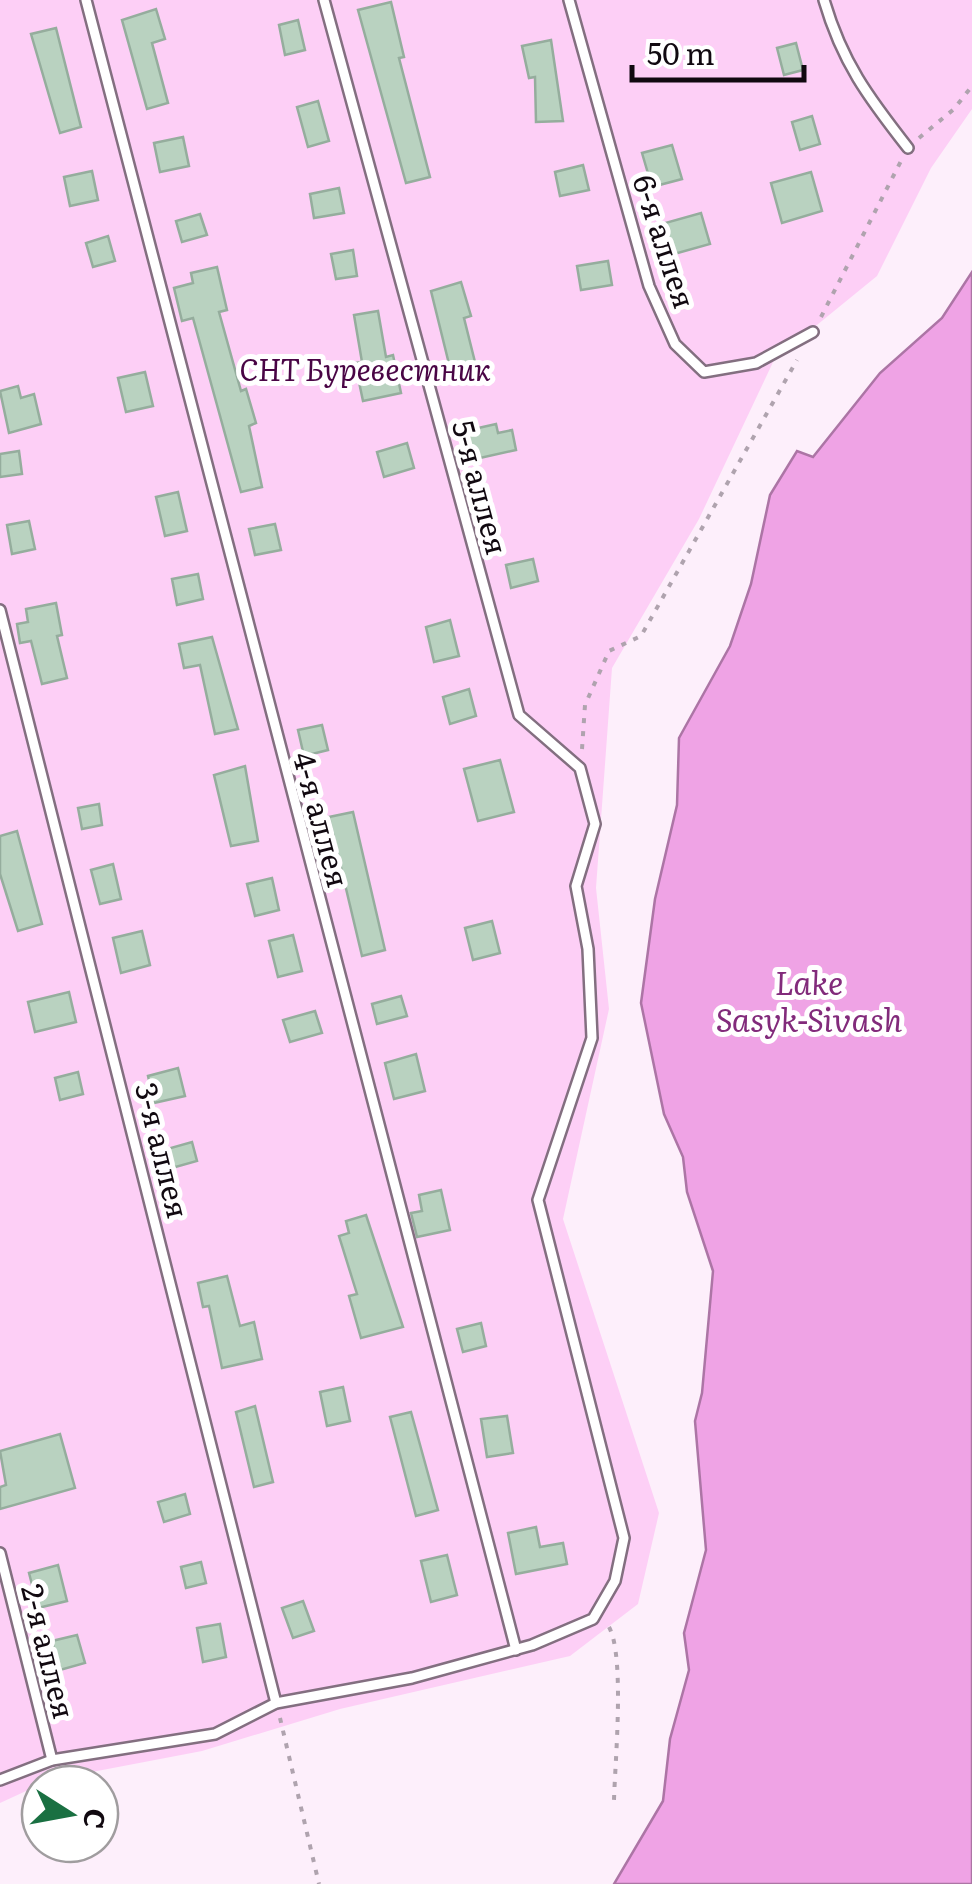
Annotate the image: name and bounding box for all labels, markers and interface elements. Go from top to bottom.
scale bar [632,20,804,82]
text: 50 m [647,30,715,74]
street label: 6-я аллея [624,169,708,313]
park label: СНТ Буревестник [239,346,491,390]
street label: 5-я аллея [443,415,521,559]
street label: 4-я аллея [284,746,362,892]
water label: Lake Sasyk-Sivash [716,957,902,1042]
street label: 3-я аллея [126,1078,202,1222]
street label: 2-я аллея [12,1579,88,1723]
north arrow [20,1764,120,1864]
text: С [74,1805,119,1833]

